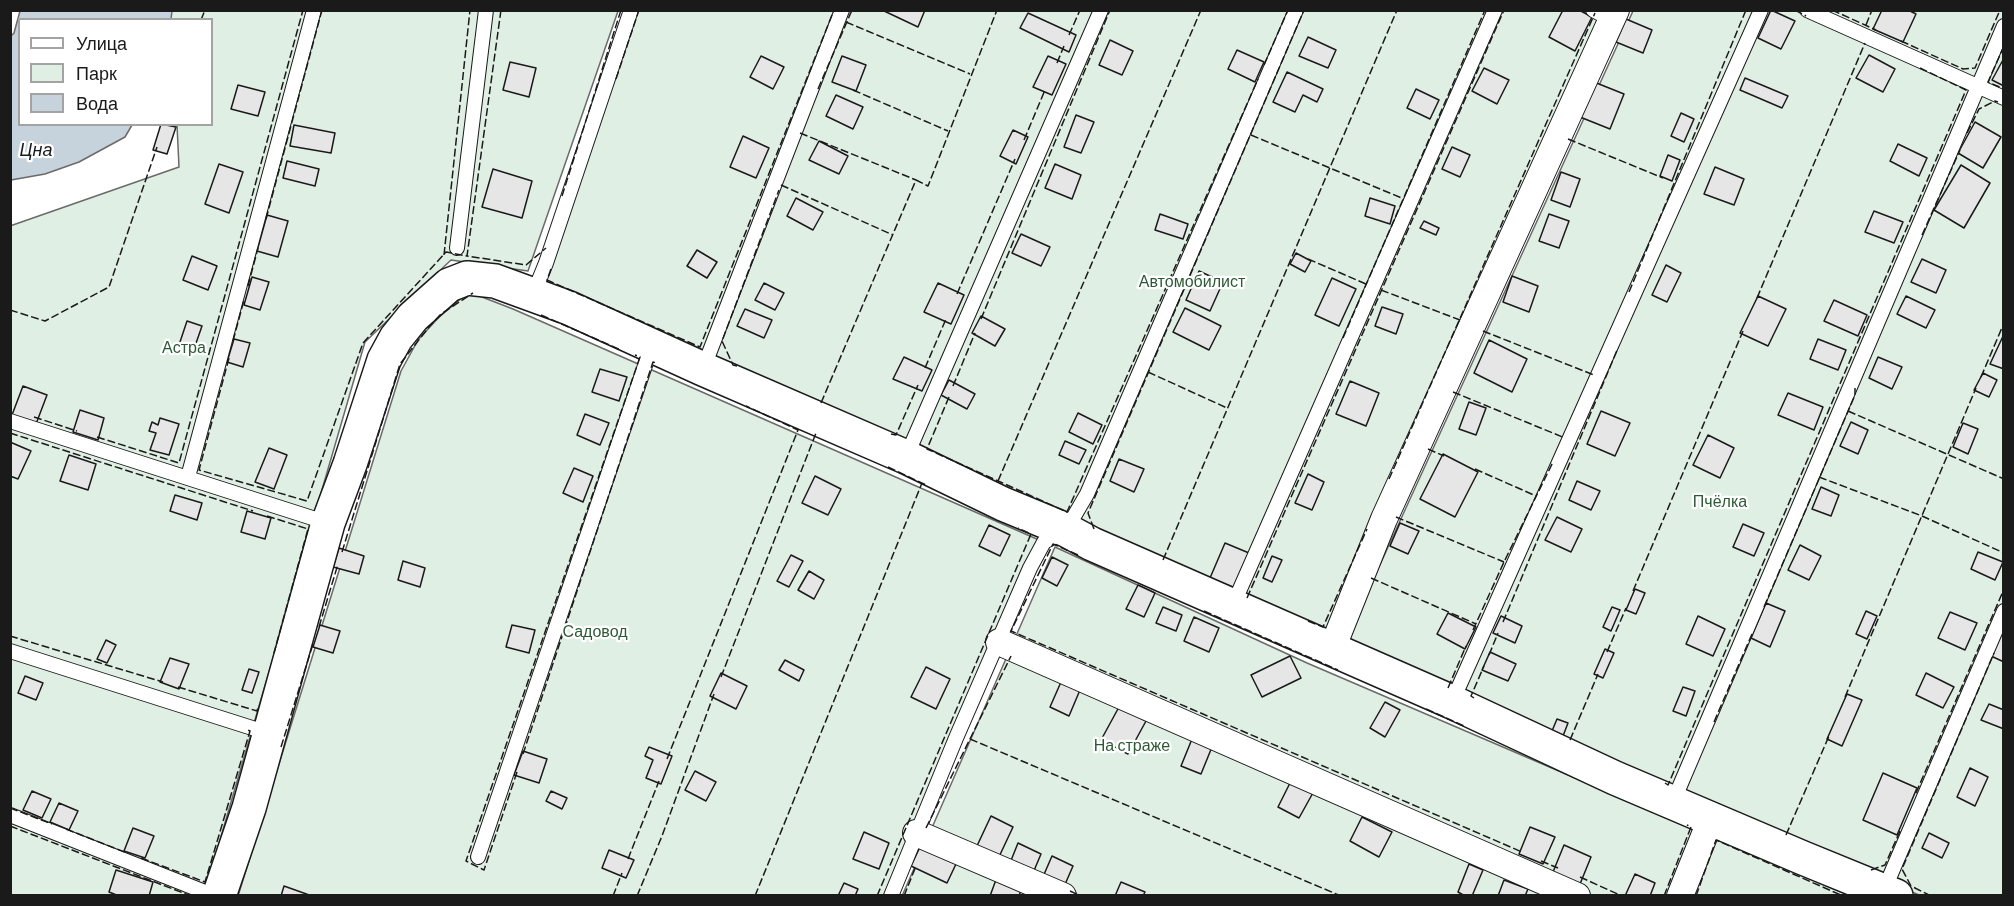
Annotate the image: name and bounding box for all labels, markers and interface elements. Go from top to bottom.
legend [18,18,213,126]
text: Улица [76,32,127,54]
text: Парк [76,62,117,84]
text: Вода [76,92,118,114]
water label: Цна [19,139,53,161]
park label: Автомобилист [1139,272,1245,292]
park label: Астра [162,338,206,358]
park label: Пчёлка [1693,492,1747,512]
park label: Садовод [562,622,628,642]
park label: На страже [1094,736,1170,756]

